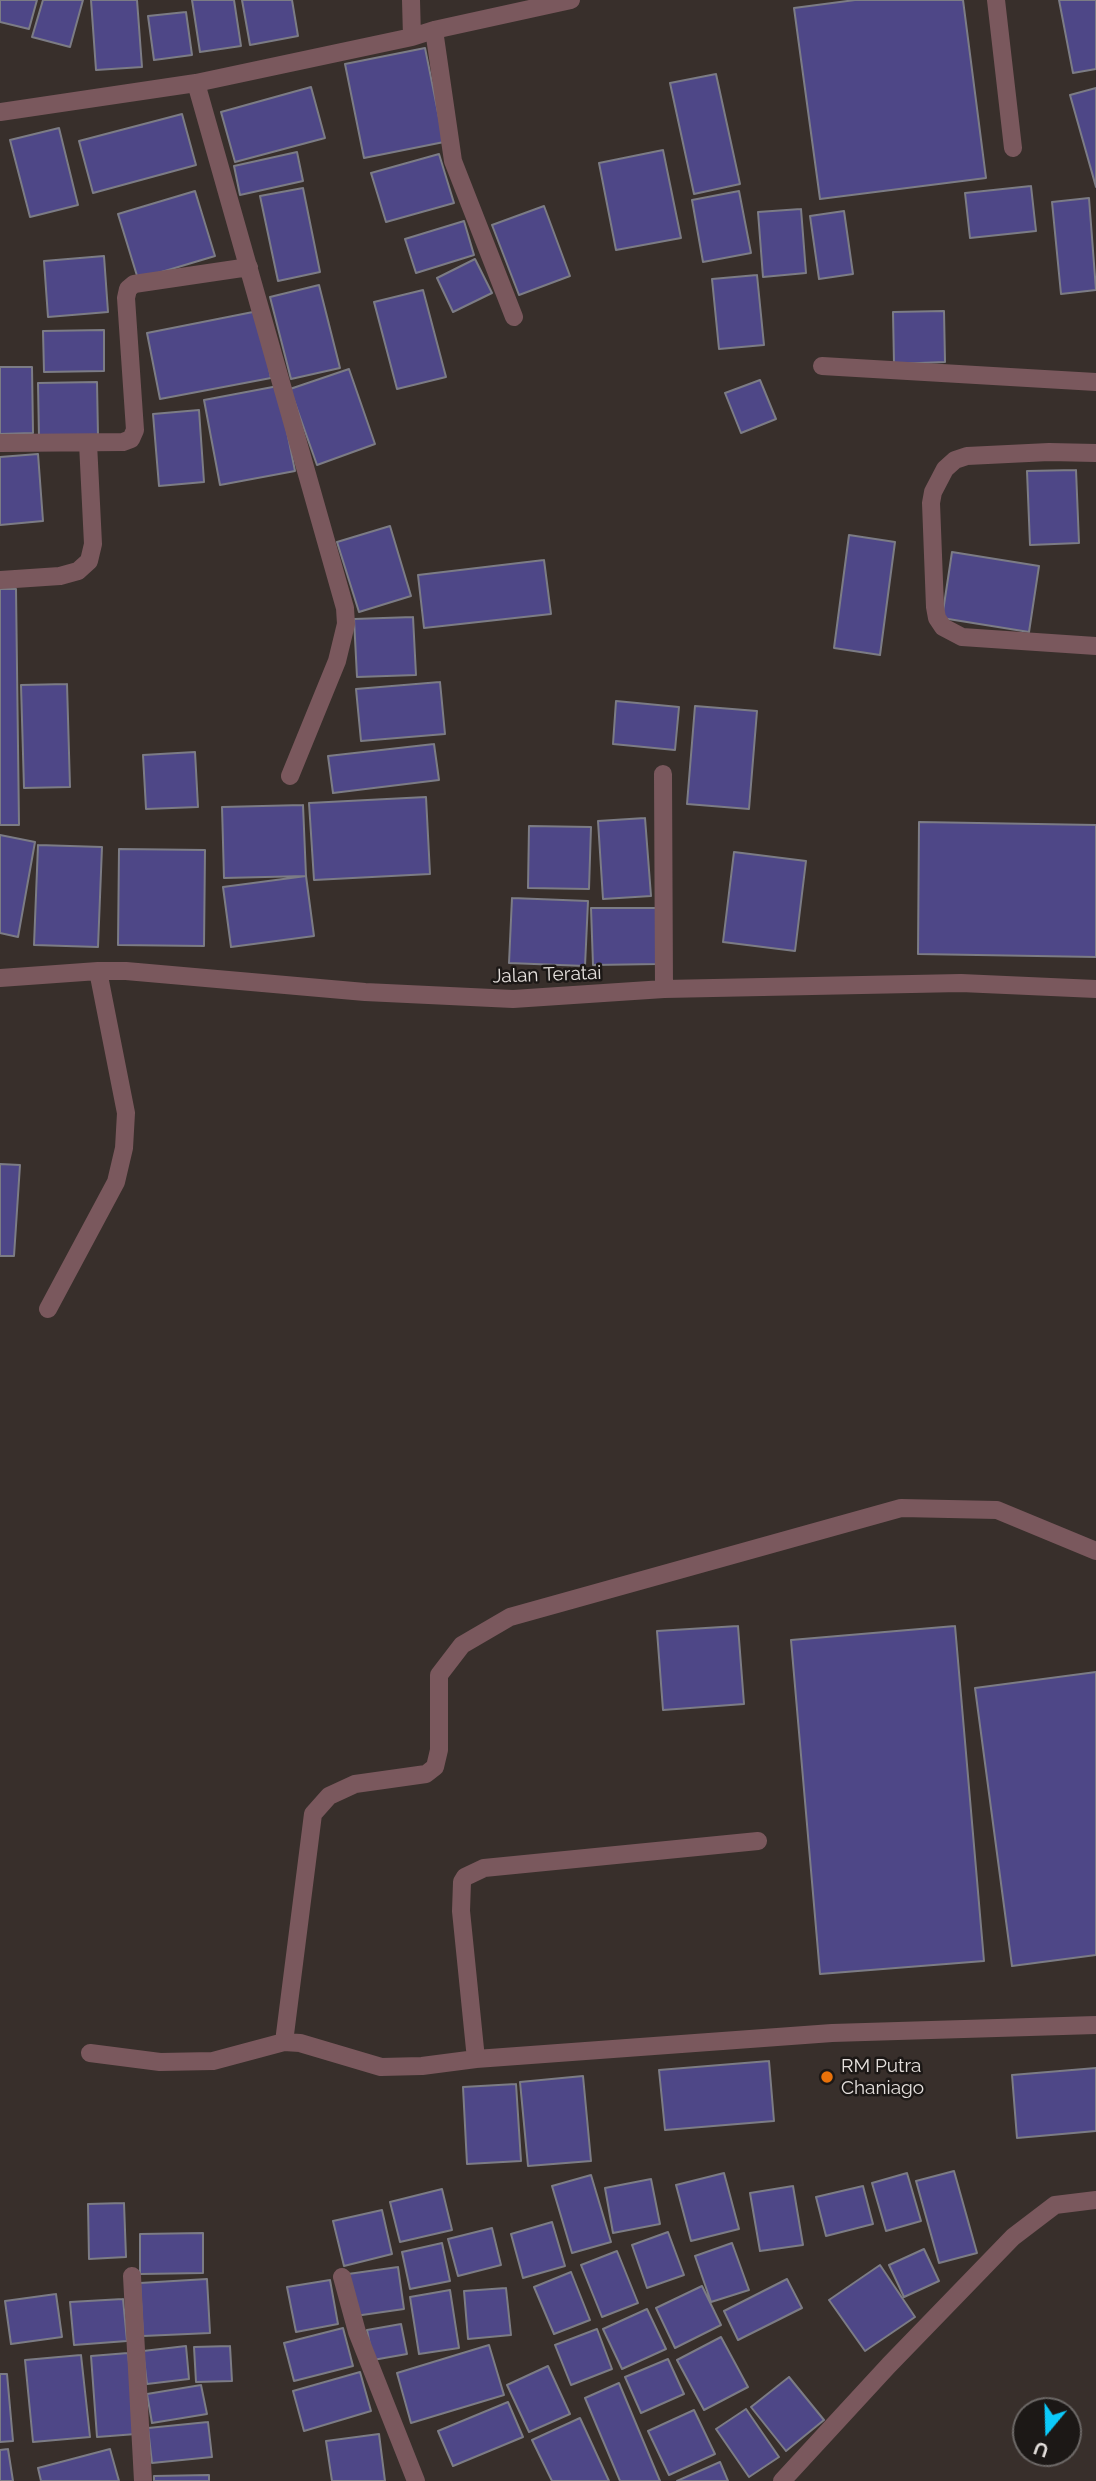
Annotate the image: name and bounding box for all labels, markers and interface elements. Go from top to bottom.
street label: Jalan Teratai [492,962,602,988]
place label: RM Putra Chaniago [841,2055,924,2099]
marker: RM Putra Chaniago [819,2069,835,2085]
north arrow [1012,2397,1082,2467]
text: U [1030,2437,1051,2463]

